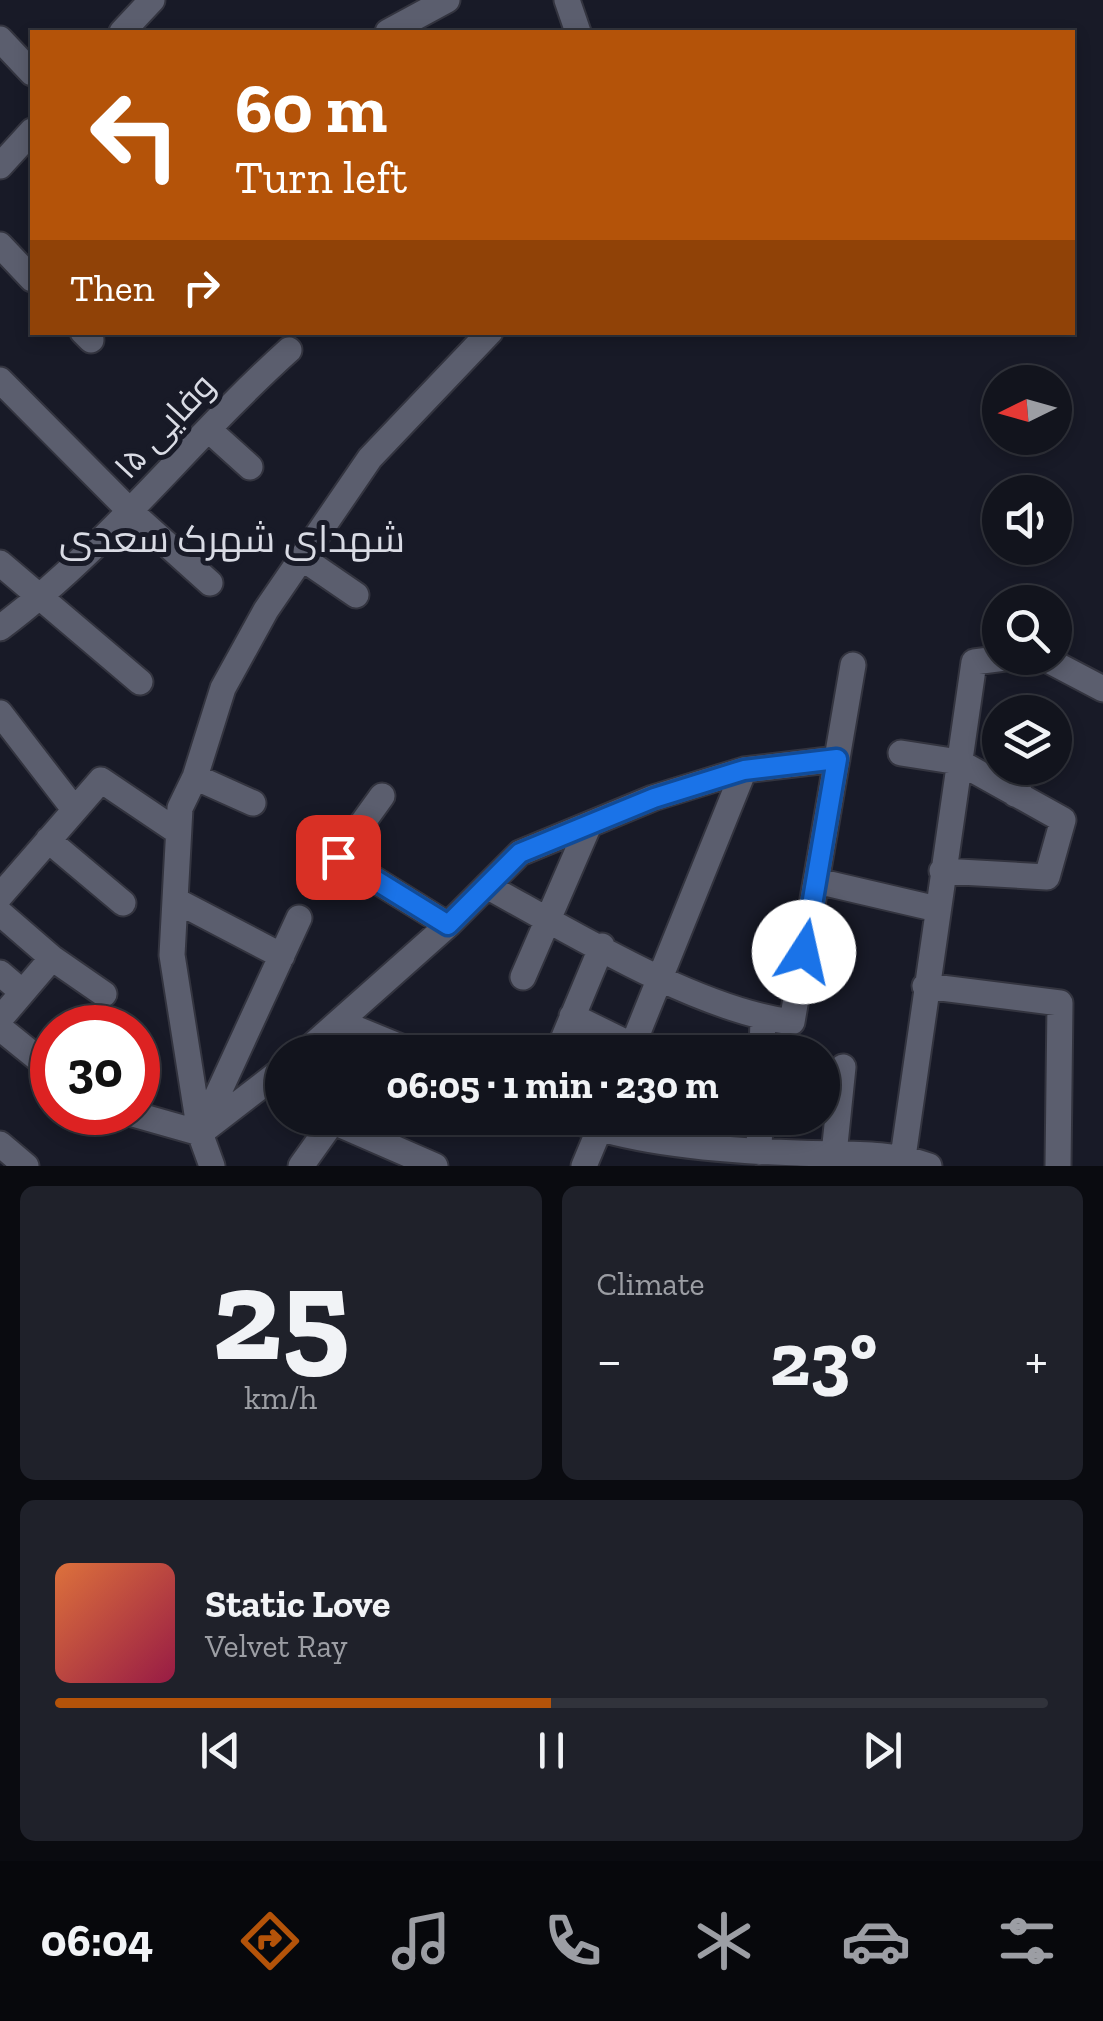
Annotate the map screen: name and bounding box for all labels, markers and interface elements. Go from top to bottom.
text: 60 m [235,66,387,150]
icon: left [70,70,200,200]
text: Turn left [235,151,407,205]
icon: right [174,260,229,315]
text: Then [70,265,154,311]
street label: وفایی ۱۵ [105,365,223,487]
north arrow [982,365,1072,455]
map controls [982,365,1072,785]
button: sound [982,475,1072,565]
district label: شهدای شهرک سعدی [59,516,405,562]
button: search [982,585,1072,675]
button: layers [982,695,1072,785]
pin [296,815,381,900]
icon: arrive [311,830,366,885]
position arrow [752,900,856,1004]
speed limit sign: 30 [30,1005,160,1135]
text: 06:05 · 1 min · 230 m [387,1062,718,1108]
text: 25 [212,1236,350,1392]
text: Climate [597,1265,705,1303]
text: 23° [770,1314,877,1404]
text: − [597,1327,622,1393]
text: + [1025,1327,1048,1393]
text: km/h [244,1379,317,1417]
text: Static Love [205,1581,390,1627]
text: Velvet Ray [205,1627,348,1665]
icon: previous [193,1723,248,1778]
icon: pause [524,1723,579,1778]
icon: next [855,1723,910,1778]
icon: directions [235,1906,305,1976]
icon: music [386,1906,456,1976]
icon: phone [538,1906,608,1976]
icon: climate [689,1906,759,1976]
icon: car [841,1906,911,1976]
icon: filters [992,1906,1062,1976]
text: 06:04 [41,1914,154,1968]

